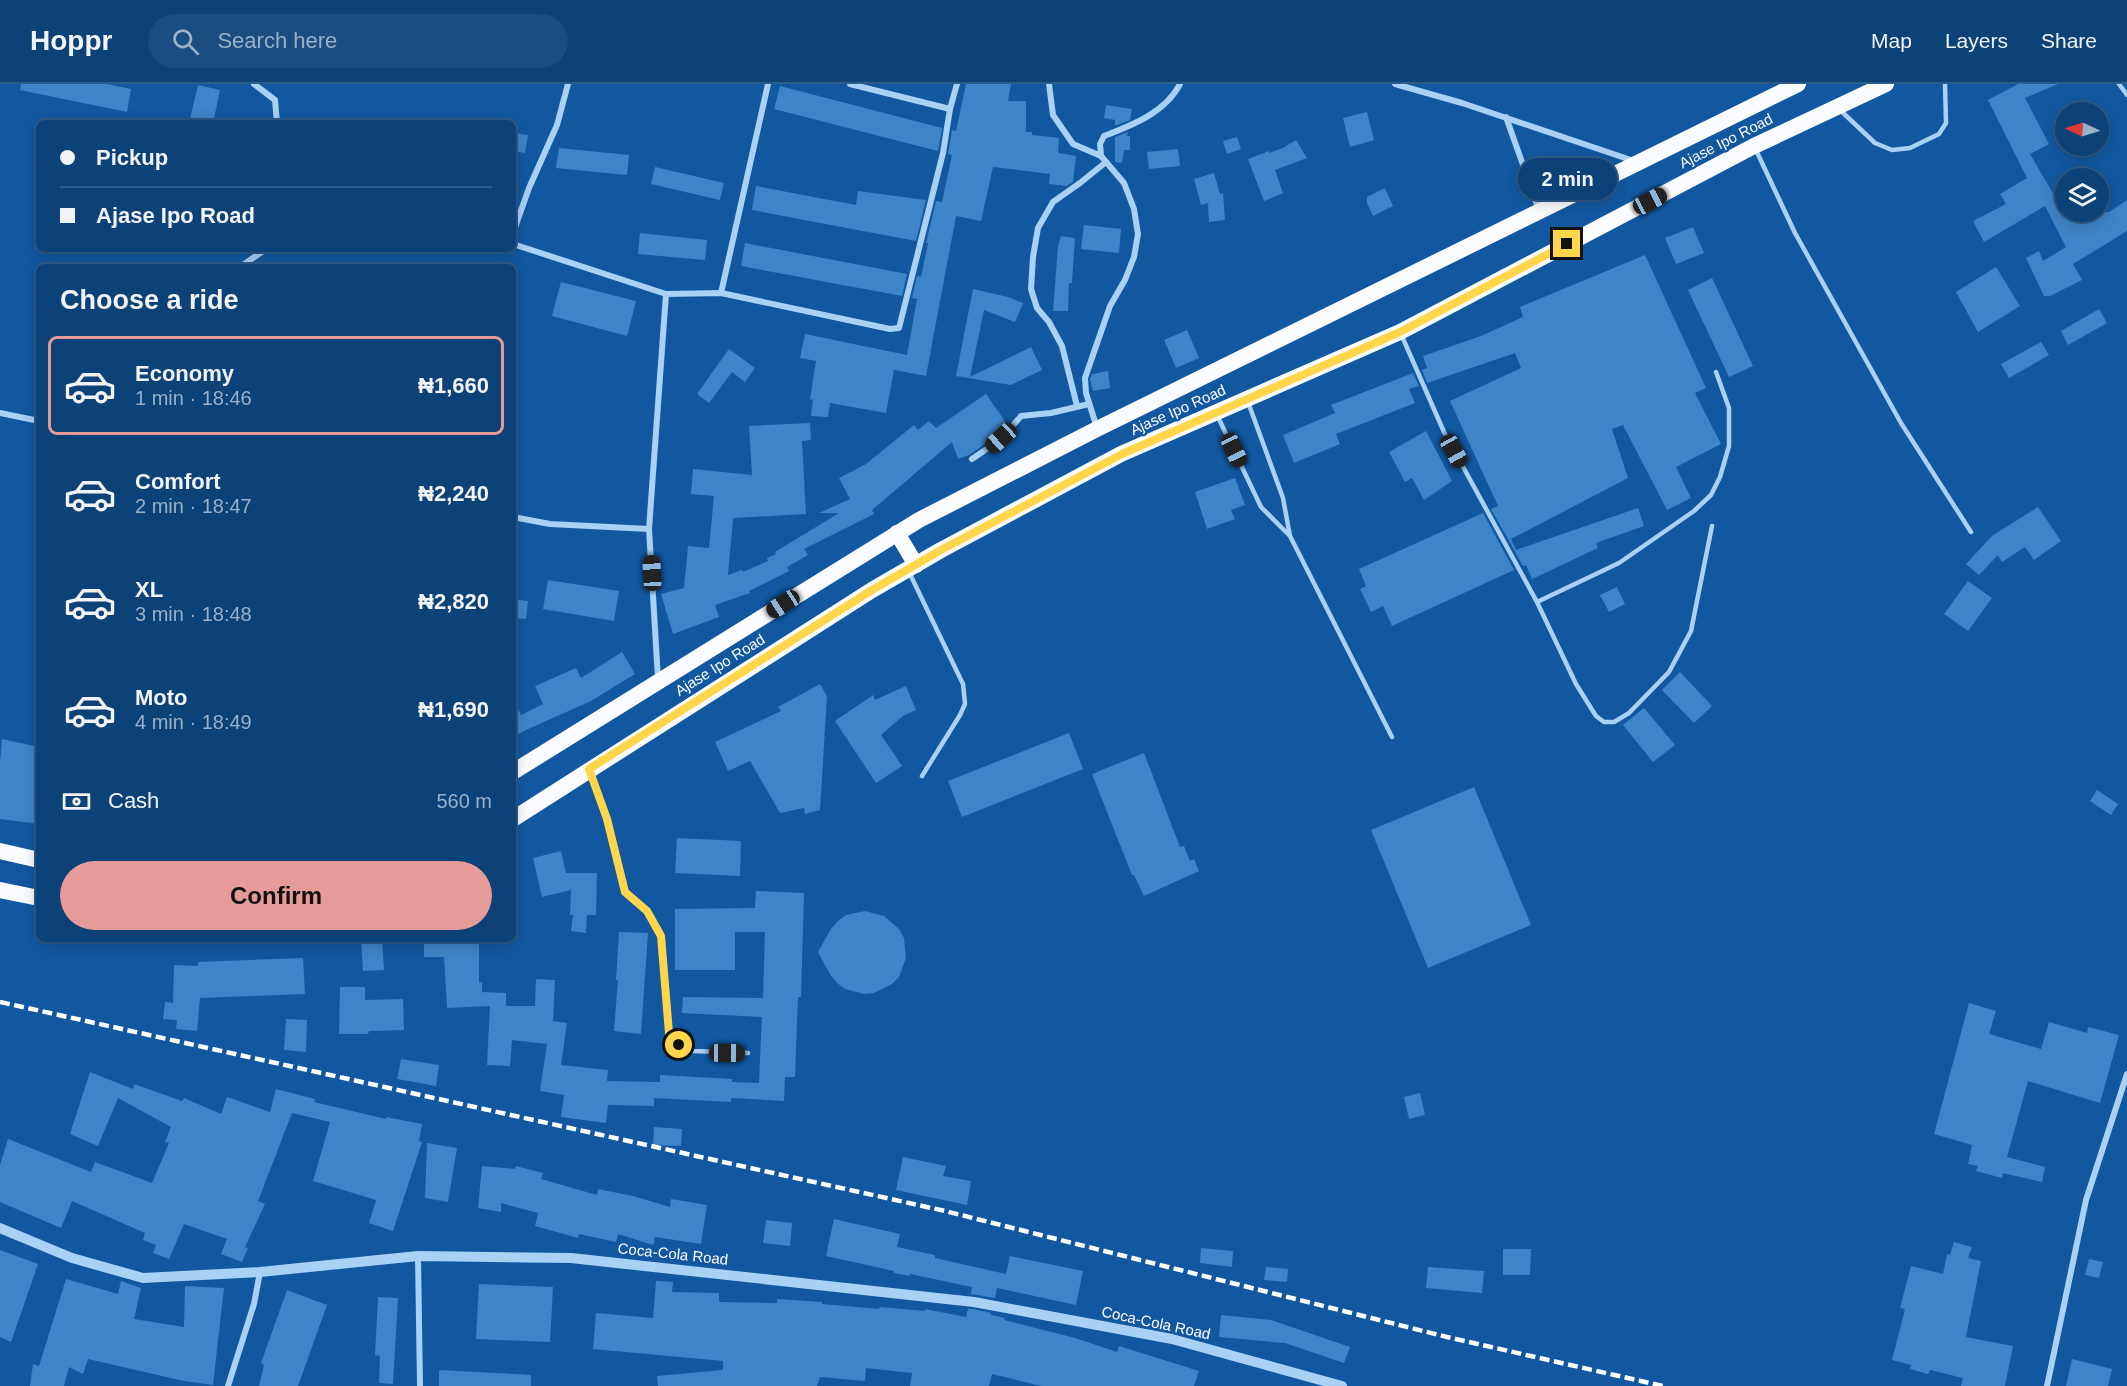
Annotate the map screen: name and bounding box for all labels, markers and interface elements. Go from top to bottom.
search box [148,14,568,68]
text: Hoppr [30,25,112,56]
icon: search [169,25,202,58]
text: Search here [217,28,337,53]
text: Map [1871,29,1912,52]
text: Layers [1945,29,2008,52]
text: Share [2041,29,2097,52]
north arrow [2055,102,2109,156]
map controls [2055,102,2109,222]
street label: Ajase Ipo Road [1676,110,1775,171]
text: Pickup [96,145,168,170]
callout: 2 min [1518,157,1616,199]
text: 2 min [1541,168,1594,190]
button: layers [2055,168,2109,222]
car [1630,185,1670,217]
text: Ajase Ipo Road [96,203,255,228]
route end [1553,230,1580,257]
text: Choose a ride [60,285,239,315]
icon: car [63,359,117,413]
text: Economy [135,361,234,386]
text: ₦1,660 [418,373,489,398]
street label: Ajase Ipo Road [1127,381,1228,438]
text: 1 min · 18:46 [135,387,252,409]
car [982,419,1020,457]
car [1218,430,1250,470]
car [1437,431,1471,471]
icon: car [63,467,117,521]
text: Comfort [135,469,221,494]
text: ₦2,240 [418,481,489,506]
text: 2 min · 18:47 [135,495,252,517]
car [642,555,662,591]
icon: car [63,575,117,629]
text: XL [135,577,163,602]
car [763,587,803,621]
text: ₦2,820 [418,589,489,614]
text: 3 min · 18:48 [135,603,252,625]
street label: Ajase Ipo Road [672,630,768,699]
icon: car [63,683,117,737]
text: Moto [135,685,188,710]
text: ₦1,690 [418,697,489,722]
text: 4 min · 18:49 [135,711,252,733]
icon: cash [60,785,93,818]
text: Cash [108,788,159,813]
text: 560 m [436,790,492,812]
button: Confirm [60,861,492,930]
route start [665,1031,692,1058]
car [709,1044,745,1062]
street label: Coca-Cola Road [617,1239,729,1268]
street label: Coca-Cola Road [1100,1303,1212,1342]

